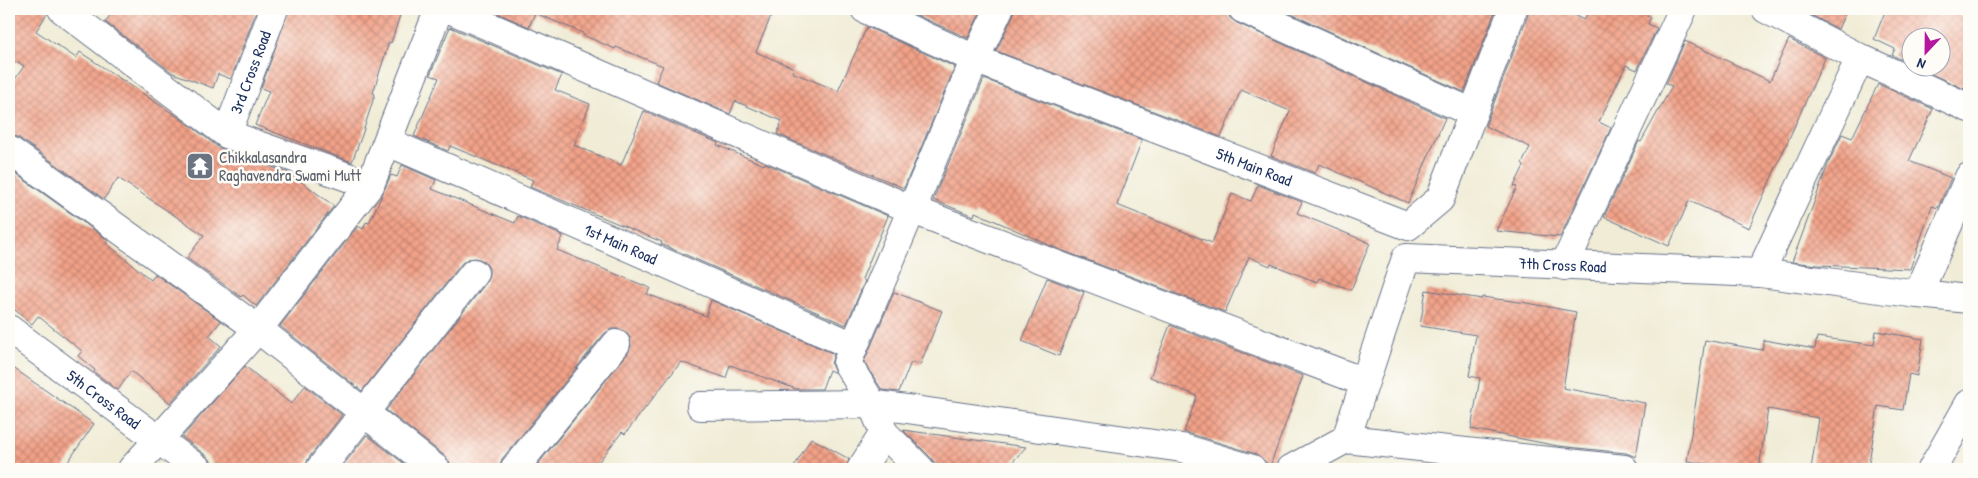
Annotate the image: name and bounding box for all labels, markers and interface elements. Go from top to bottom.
street label: 3rd Cross Road [225,28,276,117]
north arrow [1900,28,1950,78]
text: N [1913,54,1928,75]
street label: 5th Main Road [1213,142,1295,191]
place label: Chikkalasandra Raghavendra Swami Mutt [219,146,362,186]
temple icon: Chikkalasandra Raghavendra Swami Mutt [185,151,215,181]
street label: 1st Main Road [581,218,661,270]
street label: 7th Cross Road [1518,252,1607,277]
street label: 5th Cross Road [63,365,145,434]

